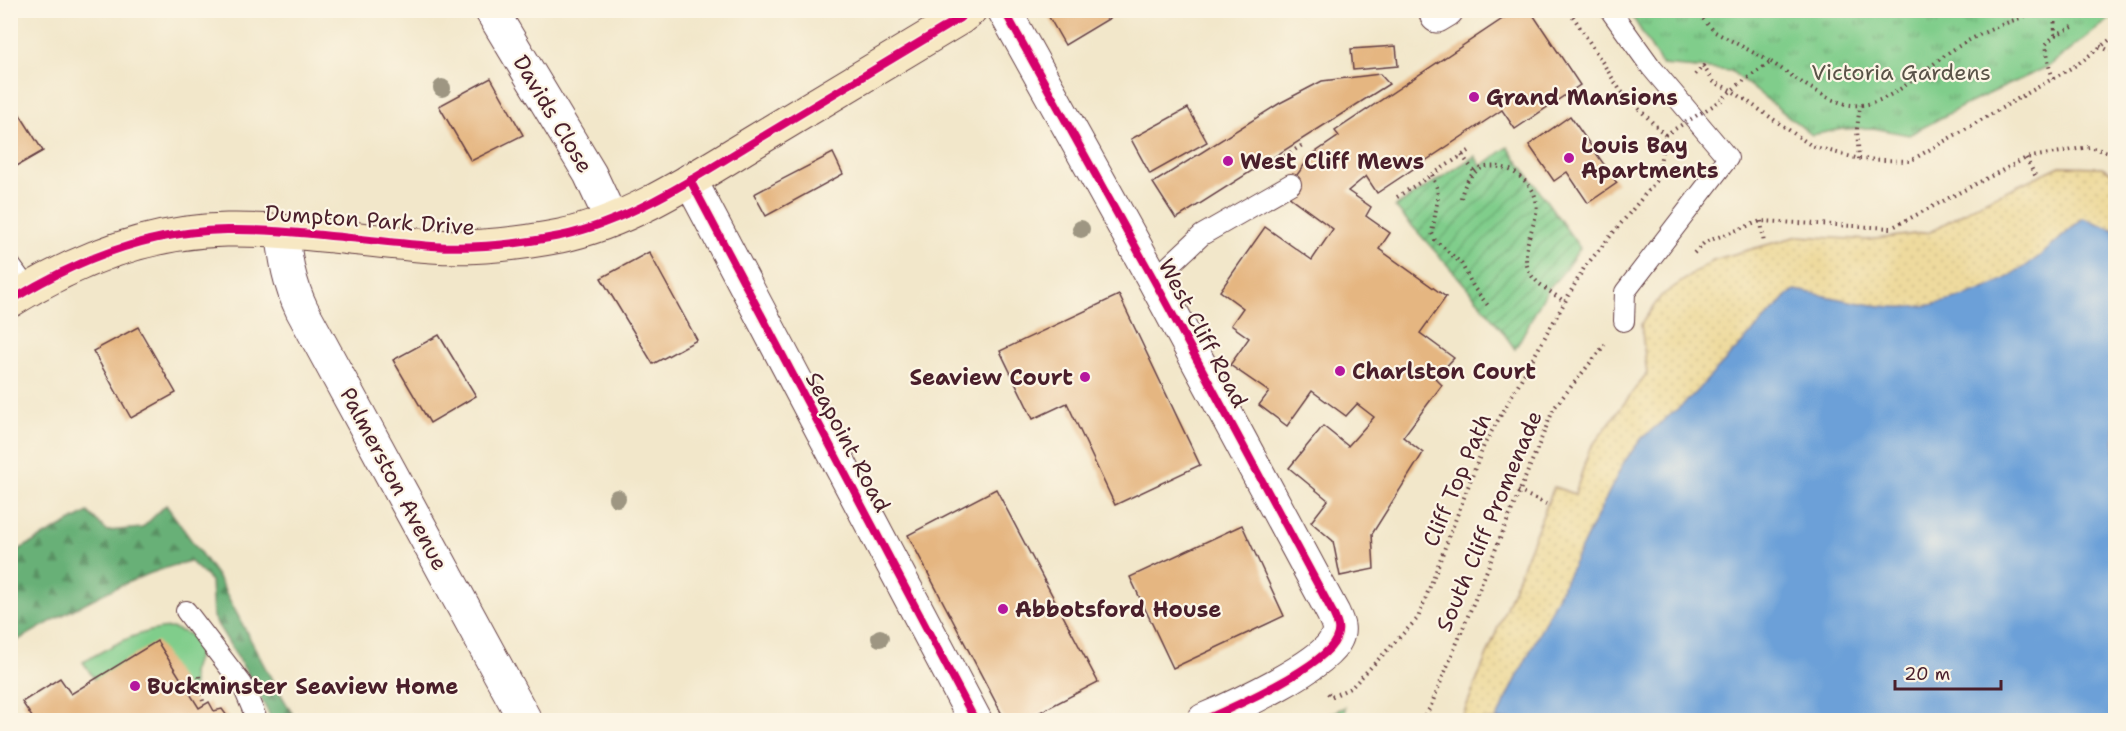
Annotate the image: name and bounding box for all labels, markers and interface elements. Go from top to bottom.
street label: Davids Close [506,50,600,178]
park label: Victoria Gardens [1811,58,1991,87]
place label: Grand Mansions [1486,83,1678,112]
marker: Grand Mansions [1467,90,1481,104]
place label: Louis Bay Apartments [1581,131,1719,185]
place label: West Cliff Mews [1240,147,1424,176]
marker: Louis Bay Apartments [1562,151,1576,165]
marker: West Cliff Mews [1221,154,1235,168]
street label: Dumpton Park Drive [264,198,476,242]
street label: West Cliff Road [1151,253,1255,413]
place label: Charlston Court [1352,357,1536,386]
place label: Seaview Court [910,363,1073,392]
marker: Charlston Court [1333,364,1347,378]
street label: Seapoint Road [799,367,897,517]
marker: Seaview Court [1078,370,1092,384]
street label: Palmerston Avenue [333,382,455,576]
street label: South Cliff Promenade [1429,406,1549,636]
street label: Cliff Top Path [1416,409,1498,551]
place label: Abbotsford House [1015,595,1221,624]
marker: Abbotsford House [996,602,1010,616]
scale bar [1895,653,2002,691]
text: 20 m [1904,662,1950,686]
place label: Buckminster Seaview Home [147,672,459,701]
marker: Buckminster Seaview Home [128,679,142,693]

